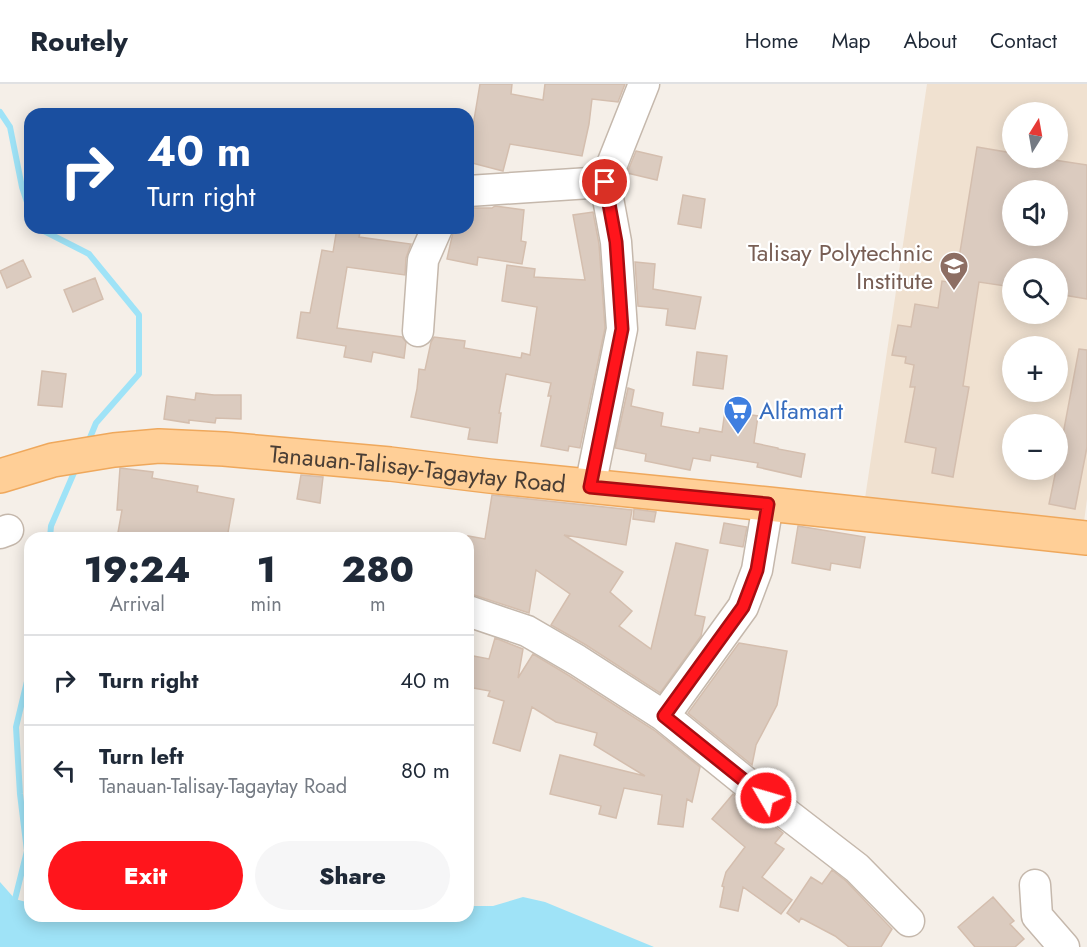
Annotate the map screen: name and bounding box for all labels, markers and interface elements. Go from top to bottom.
text: Routely [30,21,128,62]
text: Home [745,26,798,56]
text: Map [831,26,871,56]
text: About [904,26,957,56]
text: Contact [990,26,1057,56]
north arrow [1002,102,1068,168]
map controls [1002,102,1068,480]
text: 40 m [147,121,251,182]
icon: right [48,132,126,210]
pin [579,156,630,207]
icon: arrive [588,165,621,198]
text: Turn right [147,177,255,216]
button: sound [1002,180,1068,246]
place label: Talisay Polytechnic Institute [748,235,933,298]
school or university icon: Talisay Polytechnic Institute [938,250,970,292]
button: search [1002,258,1068,324]
button: + [1002,336,1068,402]
place label: Alfamart [759,393,843,428]
supermarket icon: Alfamart [722,394,754,436]
button: − [1002,414,1068,480]
street label: Tanauan-Talisay-Tagaytay Road [268,436,567,501]
text: 19:24 [84,543,191,595]
text: 1 [257,543,276,595]
text: 280 [342,543,414,595]
text: Arrival [110,590,165,619]
text: min [250,590,282,619]
text: m [370,590,386,619]
icon: right [48,664,81,697]
text: Turn right [99,664,199,696]
text: 40 m [400,664,450,696]
text: Turn left [99,740,184,772]
icon: left [48,754,81,787]
text: 80 m [401,754,450,786]
position arrow [734,766,798,830]
text: Tanauan-Talisay-Tagaytay Road [99,772,347,801]
button: Exit [48,841,243,910]
button: Share [255,841,450,910]

